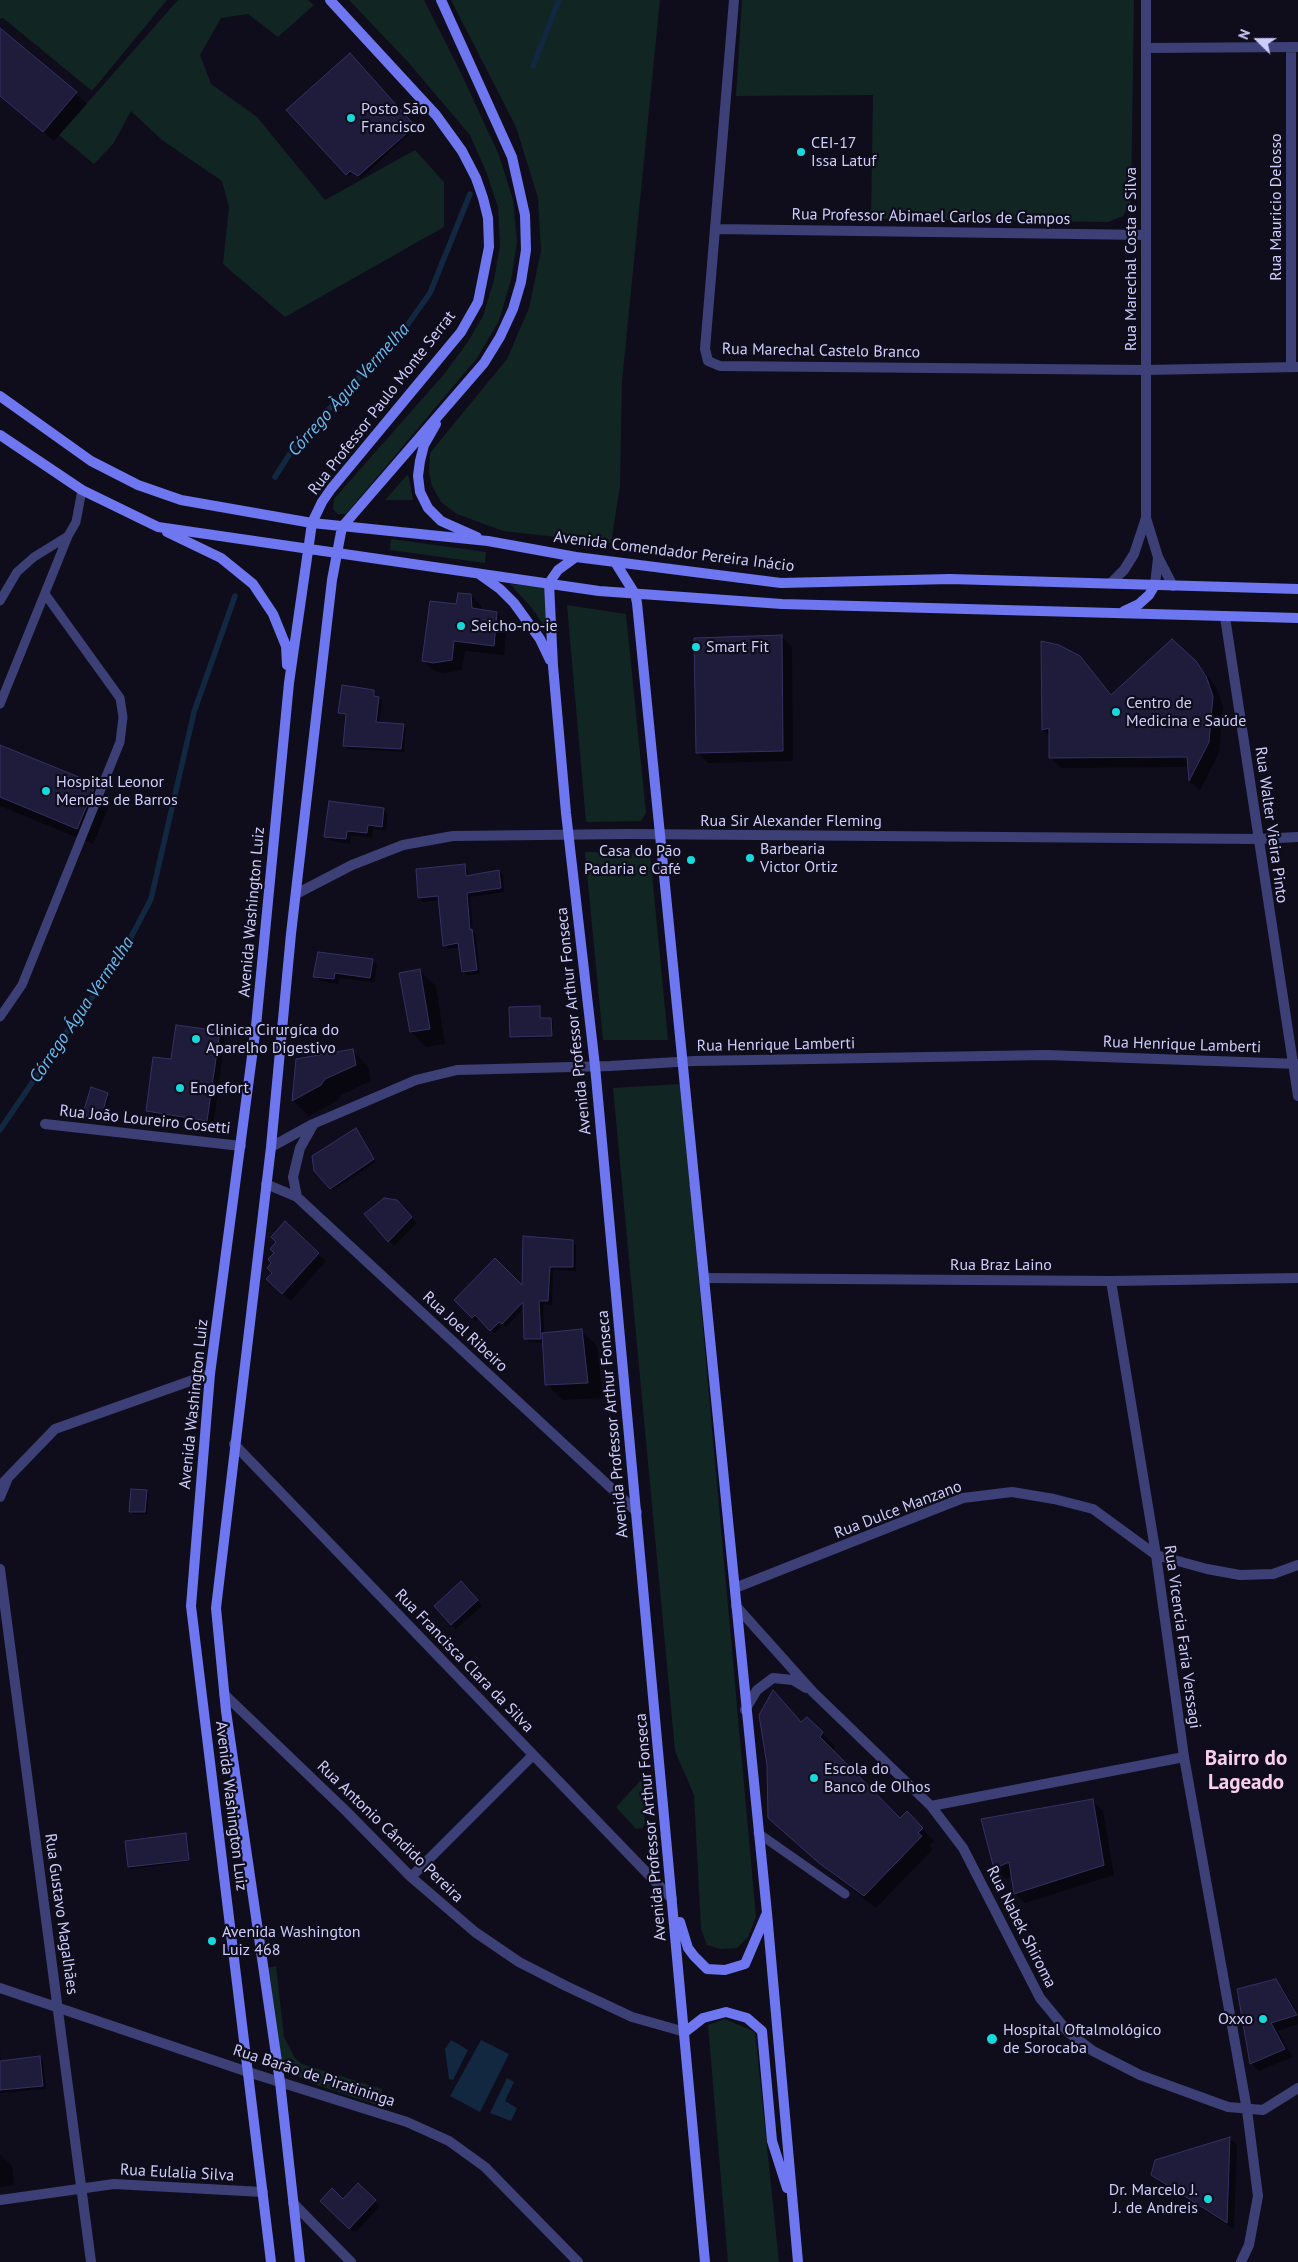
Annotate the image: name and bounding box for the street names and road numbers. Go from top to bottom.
street label: Rua Mauricio Delosso [1266,133,1286,281]
street label: Rua Marechal Costa e Silva [1121,167,1141,351]
street label: Rua Professor Abimael Carlos de Campos [791,205,1071,229]
street label: Rua Professor Paulo Monte Serrat [304,307,460,499]
street label: Rua Marechal Castelo Branco [722,340,920,362]
street label: Avenida Comendador Pereira Inácio [553,528,795,576]
street label: Rua Walter Vieira Pinto [1251,746,1291,904]
street label: Rua Sir Alexander Fleming [700,811,882,831]
street label: Avenida Washington Luiz [235,826,269,998]
street label: Avenida Professor Arthur Fonseca [553,906,595,1136]
street label: Rua Henrique Lamberti [1102,1033,1262,1057]
street label: Rua Henrique Lamberti [697,1034,855,1056]
street label: Rua João Loureiro Cosetti [58,1101,232,1139]
street label: Rua Braz Laino [950,1255,1052,1275]
street label: Rua Joel Ribeiro [418,1288,512,1376]
street label: Avenida Professor Arthur Fonseca [593,1309,633,1539]
street label: Avenida Washington Luiz [176,1318,212,1490]
street label: Rua Dulce Manzano [832,1477,964,1543]
street label: Rua Vicencia Faria Verssagi [1160,1544,1204,1730]
street label: Rua Francisca Clara da Silva [391,1585,537,1737]
street label: Avenida Professor Arthur Fonseca [631,1712,671,1942]
street label: Avenida Washington Luiz [211,1720,251,1892]
street label: Rua Antonio Cândido Pereira [313,1757,467,1907]
street label: Rua Gustavo Magalhães [40,1832,82,1996]
street label: Rua Nabek Shiroma [982,1863,1060,1991]
street label: Rua Barão de Piratininga [231,2041,397,2111]
street label: Rua Eulalia Silva [119,2160,235,2186]

